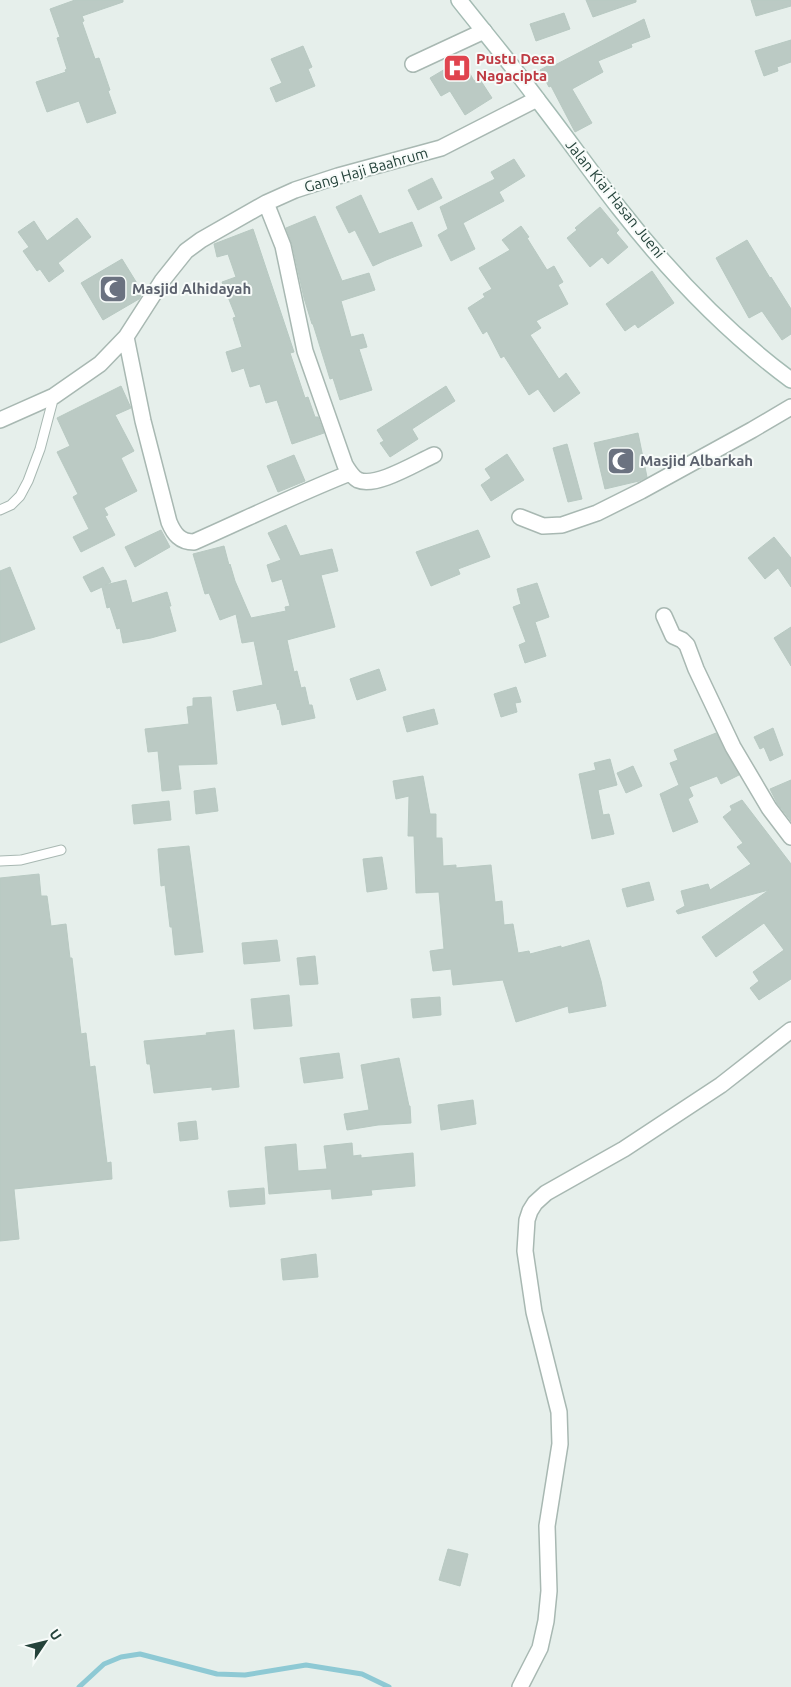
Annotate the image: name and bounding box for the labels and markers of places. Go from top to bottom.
place label: Pustu Desa Nagacipta [476,50,555,84]
hospital icon: Pustu Desa Nagacipta [442,53,472,83]
mosque icon: Masjid Alhidayah [98,274,128,304]
place label: Masjid Alhidayah [132,280,251,297]
mosque icon: Masjid Albarkah [606,446,636,476]
place label: Masjid Albarkah [640,452,753,469]

